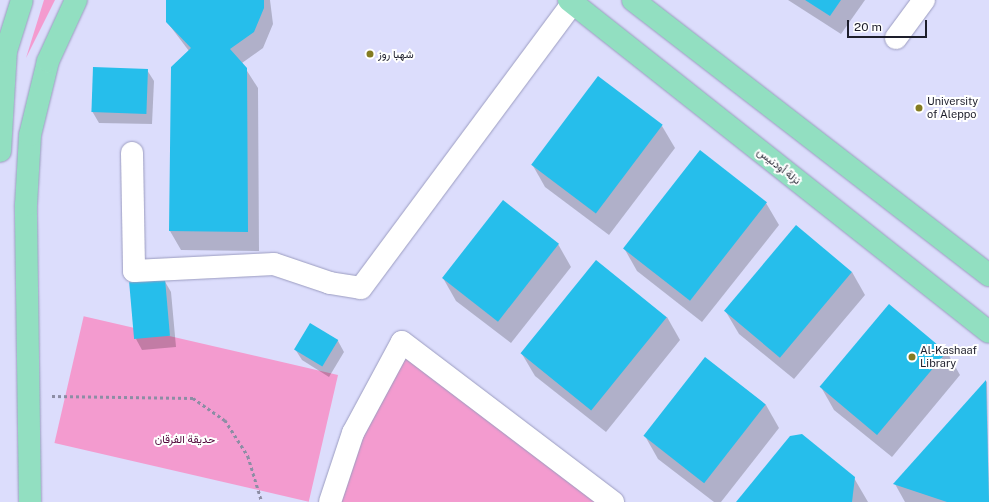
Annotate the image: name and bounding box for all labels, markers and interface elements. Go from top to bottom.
scale bar [849,12,929,38]
text: 20 m [854,20,882,34]
place label: شهبا روز [378,47,414,61]
marker: شهبا روز [365,49,375,59]
place label: University of Aleppo [927,95,978,121]
marker: University of Aleppo [914,103,924,113]
street label: نزلة أودنيس [755,145,803,187]
place label: Al-Kashaaf Library [920,344,977,370]
marker: Al-Kashaaf Library [907,352,917,362]
park label: حديقة الفرقان [155,432,215,446]

